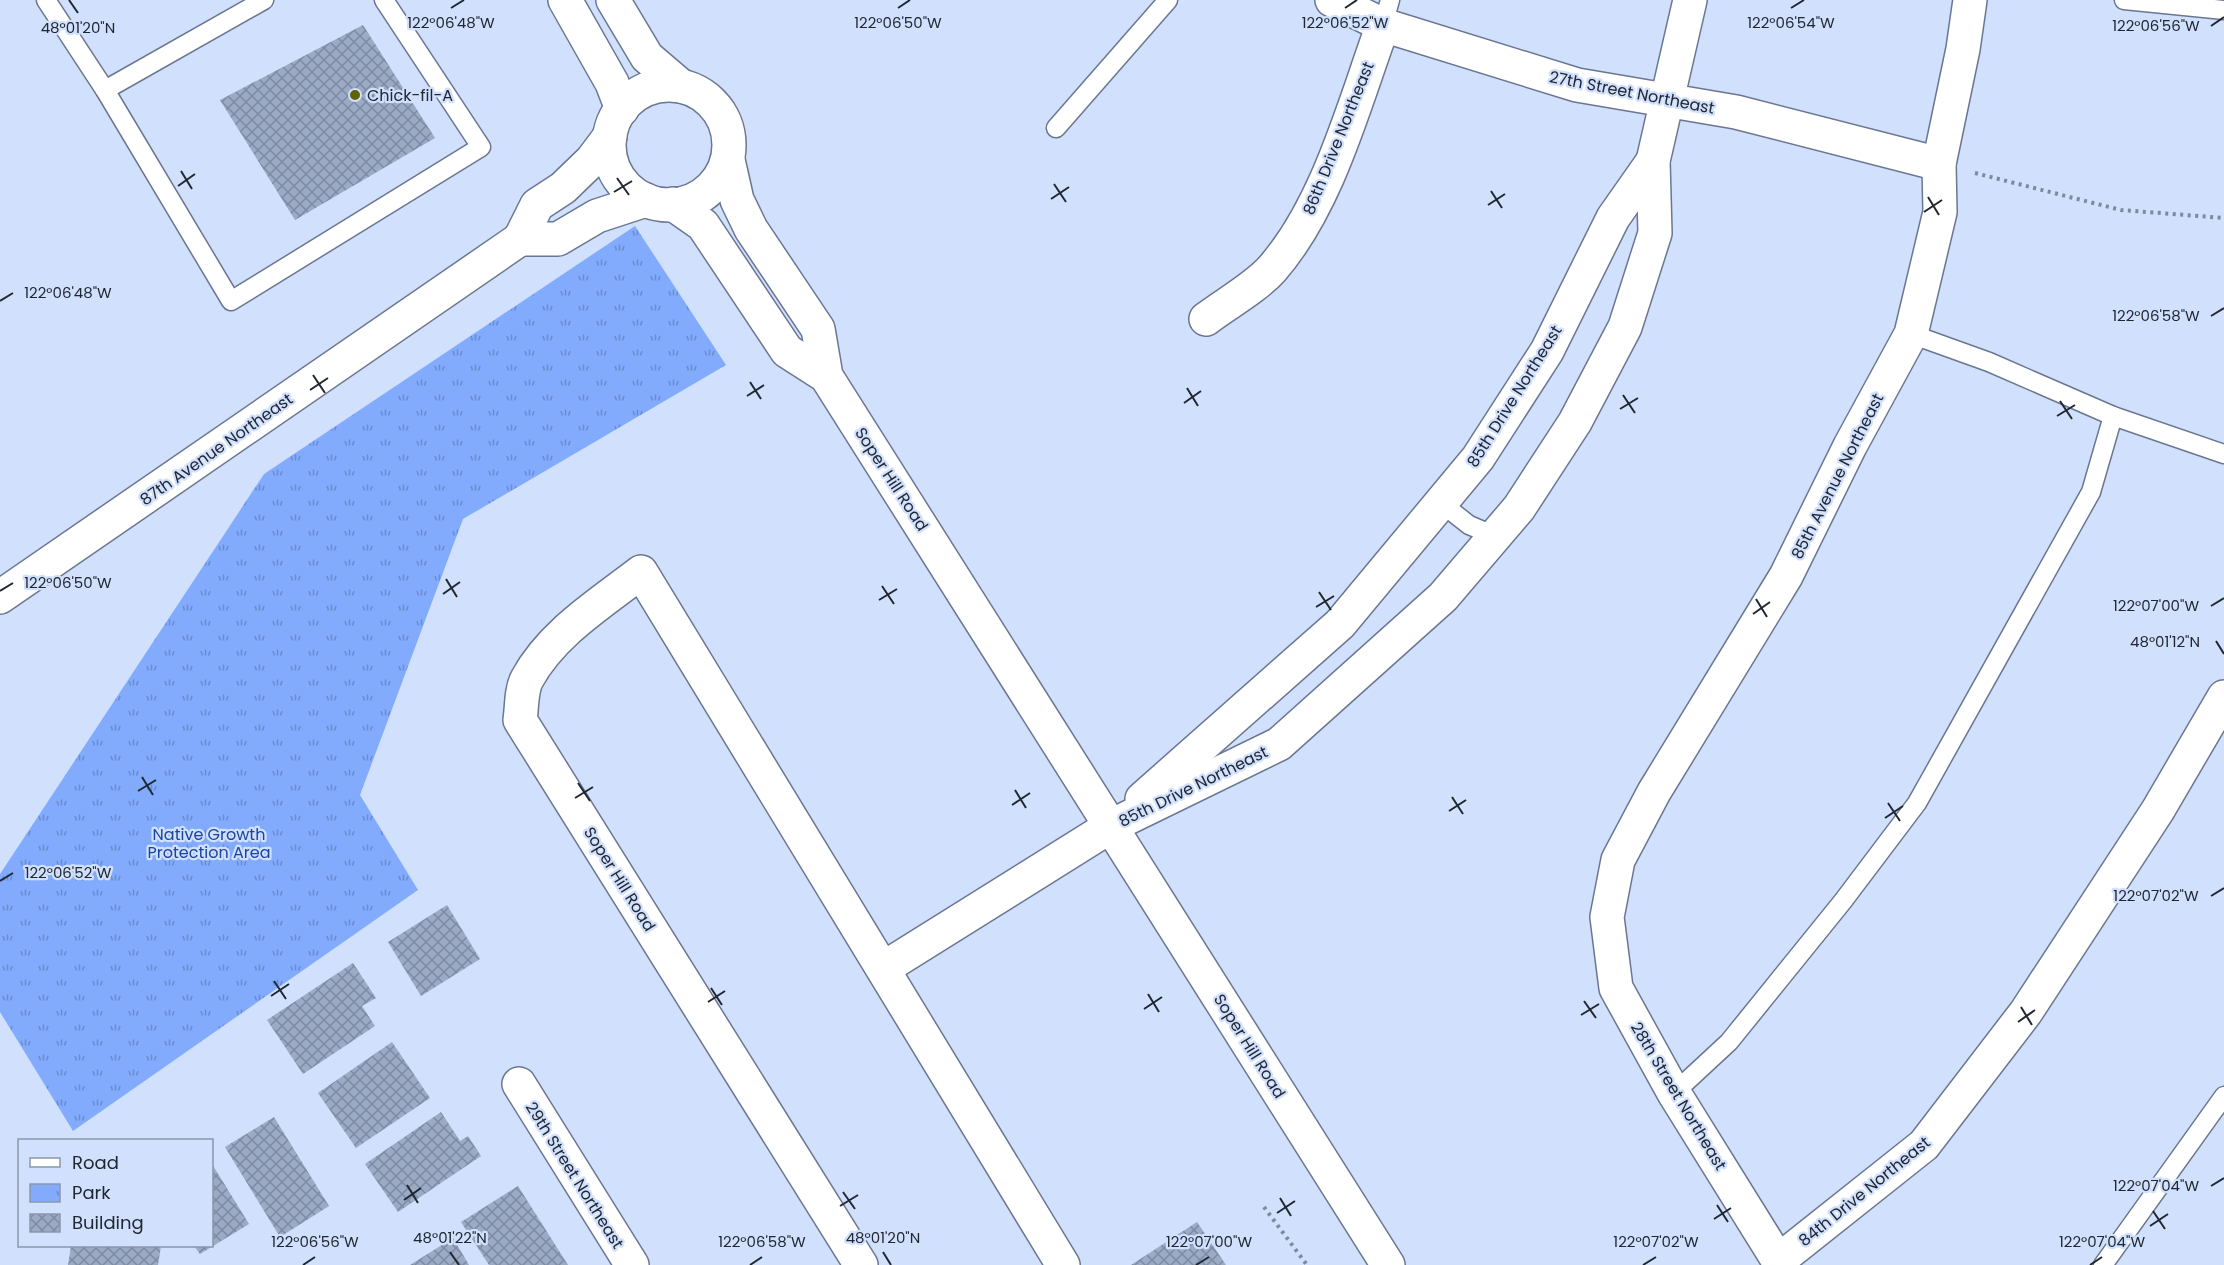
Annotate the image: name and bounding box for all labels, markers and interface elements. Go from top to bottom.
text: 122°06'48"W [407,12,495,33]
text: 122°06'50"W [854,12,942,33]
text: 122°06'52"W [1302,12,1389,33]
text: 122°06'54"W [1747,12,1835,33]
text: 122°06'56"W [2112,15,2200,36]
text: 48°01'20"N [41,17,115,38]
street label: 86th Drive Northeast [1297,58,1380,218]
street label: 27th Street Northeast [1547,65,1717,120]
place label: Chick-fil-A [367,84,453,107]
marker: Chick-fil-A [348,88,362,102]
text: 122°06'48"W [24,282,112,303]
text: 122°06'58"W [2112,305,2200,326]
street label: 85th Drive Northeast [1461,321,1568,472]
street label: 87th Avenue Northeast [135,388,298,511]
street label: 85th Avenue Northeast [1786,389,1889,563]
street label: Soper Hill Road [849,423,934,536]
text: 122°06'50"W [24,572,112,593]
text: 122°07'00"W [2113,595,2199,616]
text: 48°01'12"N [2130,631,2200,652]
street label: 85th Drive Northeast [1115,740,1272,833]
park label: Native Growth Protection Area [148,823,270,864]
street label: Soper Hill Road [578,823,661,936]
text: 122°06'52"W [25,862,112,883]
text: 122°07'02"W [2113,885,2199,906]
street label: Soper Hill Road [1208,990,1291,1103]
street label: 28th Street Northeast [1625,1018,1732,1175]
street label: 29th Street Northeast [520,1097,629,1253]
street label: 84th Drive Northeast [1794,1131,1935,1252]
legend [18,1139,213,1247]
text: Road [72,1150,119,1175]
text: 122°07'04"W [2113,1175,2199,1196]
text: Park [72,1180,111,1205]
text: Building [72,1210,144,1235]
text: 48°01'22"N [413,1227,487,1248]
text: 48°01'20"N [846,1227,920,1248]
text: 122°06'56"W [271,1231,359,1252]
text: 122°06'58"W [718,1231,806,1252]
text: 122°07'00"W [1166,1231,1252,1252]
text: 122°07'02"W [1613,1231,1699,1252]
text: 122°07'04"W [2059,1231,2145,1252]

